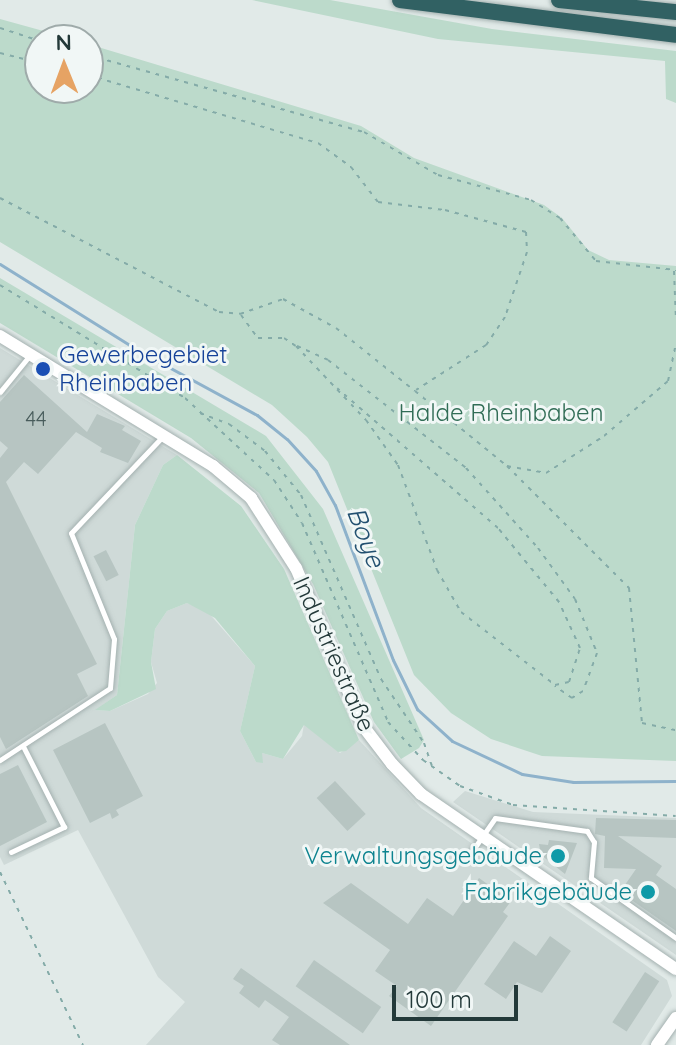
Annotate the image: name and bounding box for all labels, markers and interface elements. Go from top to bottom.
north arrow [24,24,104,104]
text: N [55,28,72,56]
place label: Gewerbegebiet Rheinbaben [59,341,228,397]
marker: Gewerbegebiet Rheinbaben [34,360,52,378]
park label: Halde Rheinbaben [398,399,604,427]
house number: 44 [25,406,47,430]
water label: Boye [340,503,392,571]
street label: Industriestraße [287,572,381,736]
place label: Verwaltungsgebäude [304,842,542,870]
marker: Verwaltungsgebäude [549,847,567,865]
place label: Fabrikgebäude [464,878,632,906]
marker: Fabrikgebäude [639,883,657,901]
scale bar [396,969,522,1019]
text: 100 m [406,984,472,1014]

